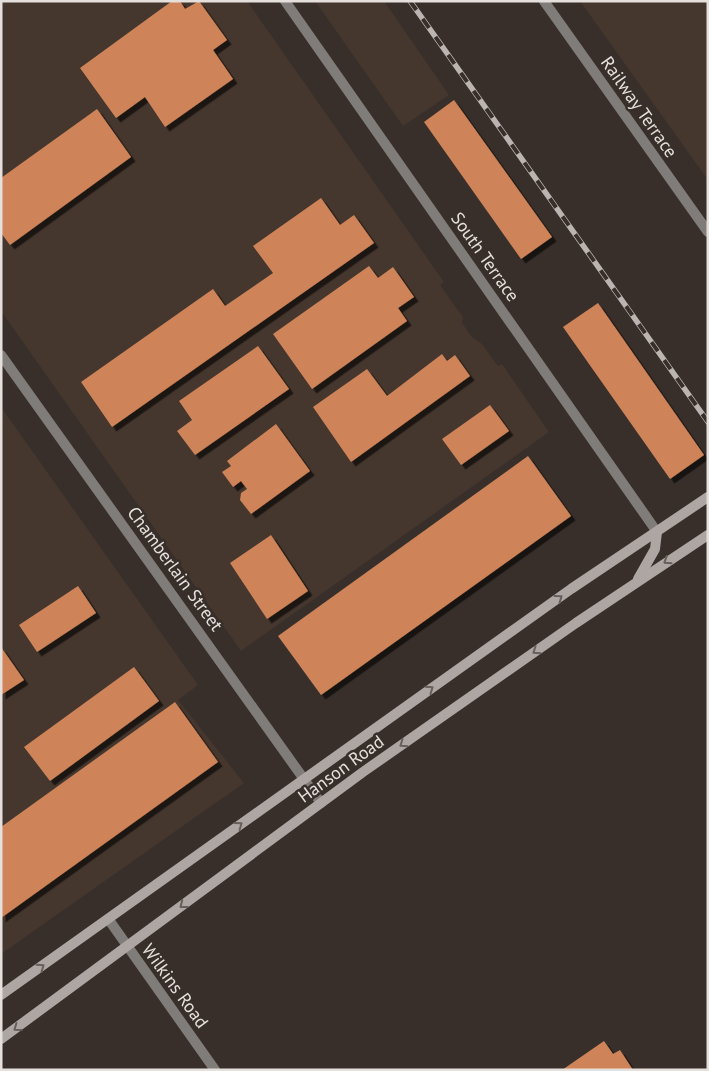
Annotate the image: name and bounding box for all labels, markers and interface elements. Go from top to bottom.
street label: Railway Terrace [596,52,683,162]
street label: South Terrace [446,208,525,306]
street label: Chamberlain Street [123,502,228,635]
one-way arrow [663,555,672,565]
one-way arrow [553,595,563,604]
one-way arrow [532,645,542,654]
one-way arrow [424,686,434,695]
street label: Hanson Road [293,730,388,808]
one-way arrow [399,738,409,747]
one-way arrow [233,822,243,831]
one-way arrow [180,899,189,907]
street label: Wilkins Road [137,939,214,1032]
one-way arrow [35,964,45,973]
one-way arrow [13,1022,23,1031]

